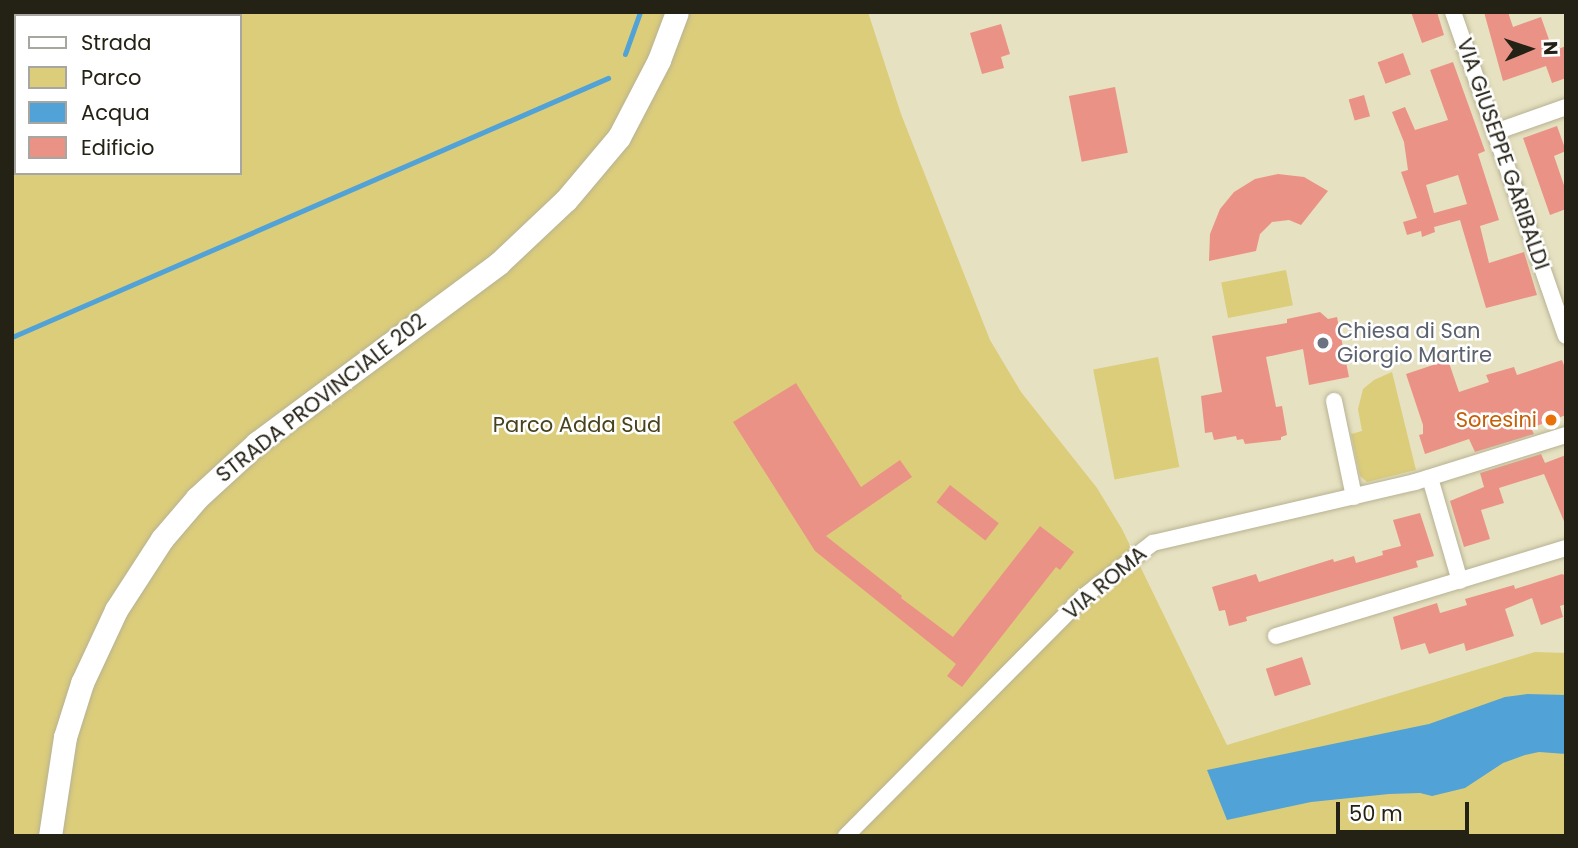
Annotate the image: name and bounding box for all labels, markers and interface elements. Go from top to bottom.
legend [14,14,242,175]
north arrow [1494,14,1564,84]
text: Strada [81,28,151,57]
street label: VIA GIUSEPPE GARIBALDI [1452,35,1554,273]
text: N [1537,41,1564,56]
text: Parco [81,63,141,92]
text: Acqua [81,98,150,127]
text: Edificio [81,133,155,162]
street label: STRADA PROVINCIALE 202 [211,308,431,488]
place label: Chiesa di San Giorgio Martire [1337,318,1492,368]
marker: Chiesa di San Giorgio Martire [1315,335,1331,351]
place label: Soresini [1456,407,1537,433]
park label: Parco Adda Sud [493,412,661,438]
marker: Soresini [1543,412,1559,428]
street label: VIA ROMA [1058,541,1152,625]
scale bar [1340,788,1473,832]
text: 50 m [1349,799,1403,828]

